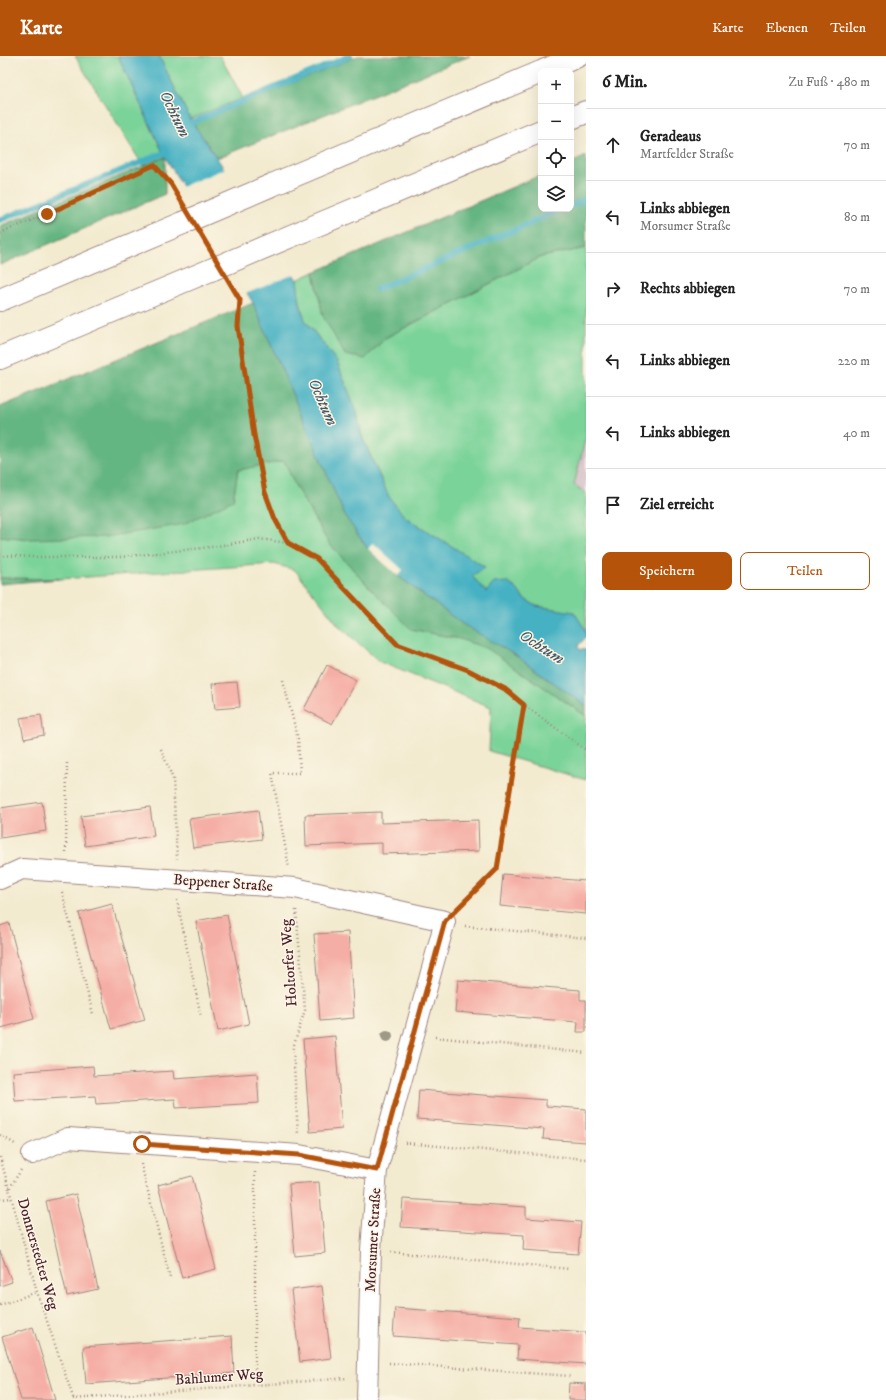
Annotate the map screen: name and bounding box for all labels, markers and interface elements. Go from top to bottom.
text: Karte [20,17,62,40]
text: Karte [712,19,743,37]
text: Ebenen [765,19,808,37]
text: Teilen [830,19,866,37]
map controls [538,68,574,212]
button: + [538,68,574,104]
text: 6 Min. [602,71,647,93]
text: Zu Fuß · 480 m [789,74,870,90]
water label: Ochtum [155,87,195,141]
button: − [538,104,574,140]
text: Geradeaus [640,127,701,146]
icon: ahead [602,134,624,156]
text: 70 m [844,137,870,153]
button: locate [538,140,574,176]
text: Martfelder Straße [640,146,734,162]
button: layers [538,176,574,212]
text: Links abbiegen [640,199,730,218]
route end [38,205,56,223]
icon: left [602,206,624,228]
text: 80 m [844,209,870,225]
text: Morsumer Straße [640,218,731,234]
icon: right [602,278,624,300]
text: Rechts abbiegen [640,279,735,298]
text: 70 m [844,281,870,297]
icon: left [602,350,624,372]
text: Links abbiegen [640,351,730,370]
text: 220 m [838,353,870,369]
water label: Ochtum [304,375,342,429]
icon: left [602,422,624,444]
text: Links abbiegen [640,423,730,442]
text: 40 m [843,425,870,441]
icon: arrive [602,494,624,516]
text: Ziel erreicht [640,495,714,514]
button: Speichern [602,552,732,590]
button: Teilen [740,552,870,590]
water label: Ochtum [516,625,568,669]
street label: Beppener Straße [173,870,273,896]
street label: Holtorfer Weg [276,918,302,1008]
route start [133,1135,151,1153]
street label: Morsumer Straße [361,1187,385,1293]
street label: Donnerstedter Weg [13,1196,63,1313]
street label: Bahlumer Weg [174,1364,264,1390]

